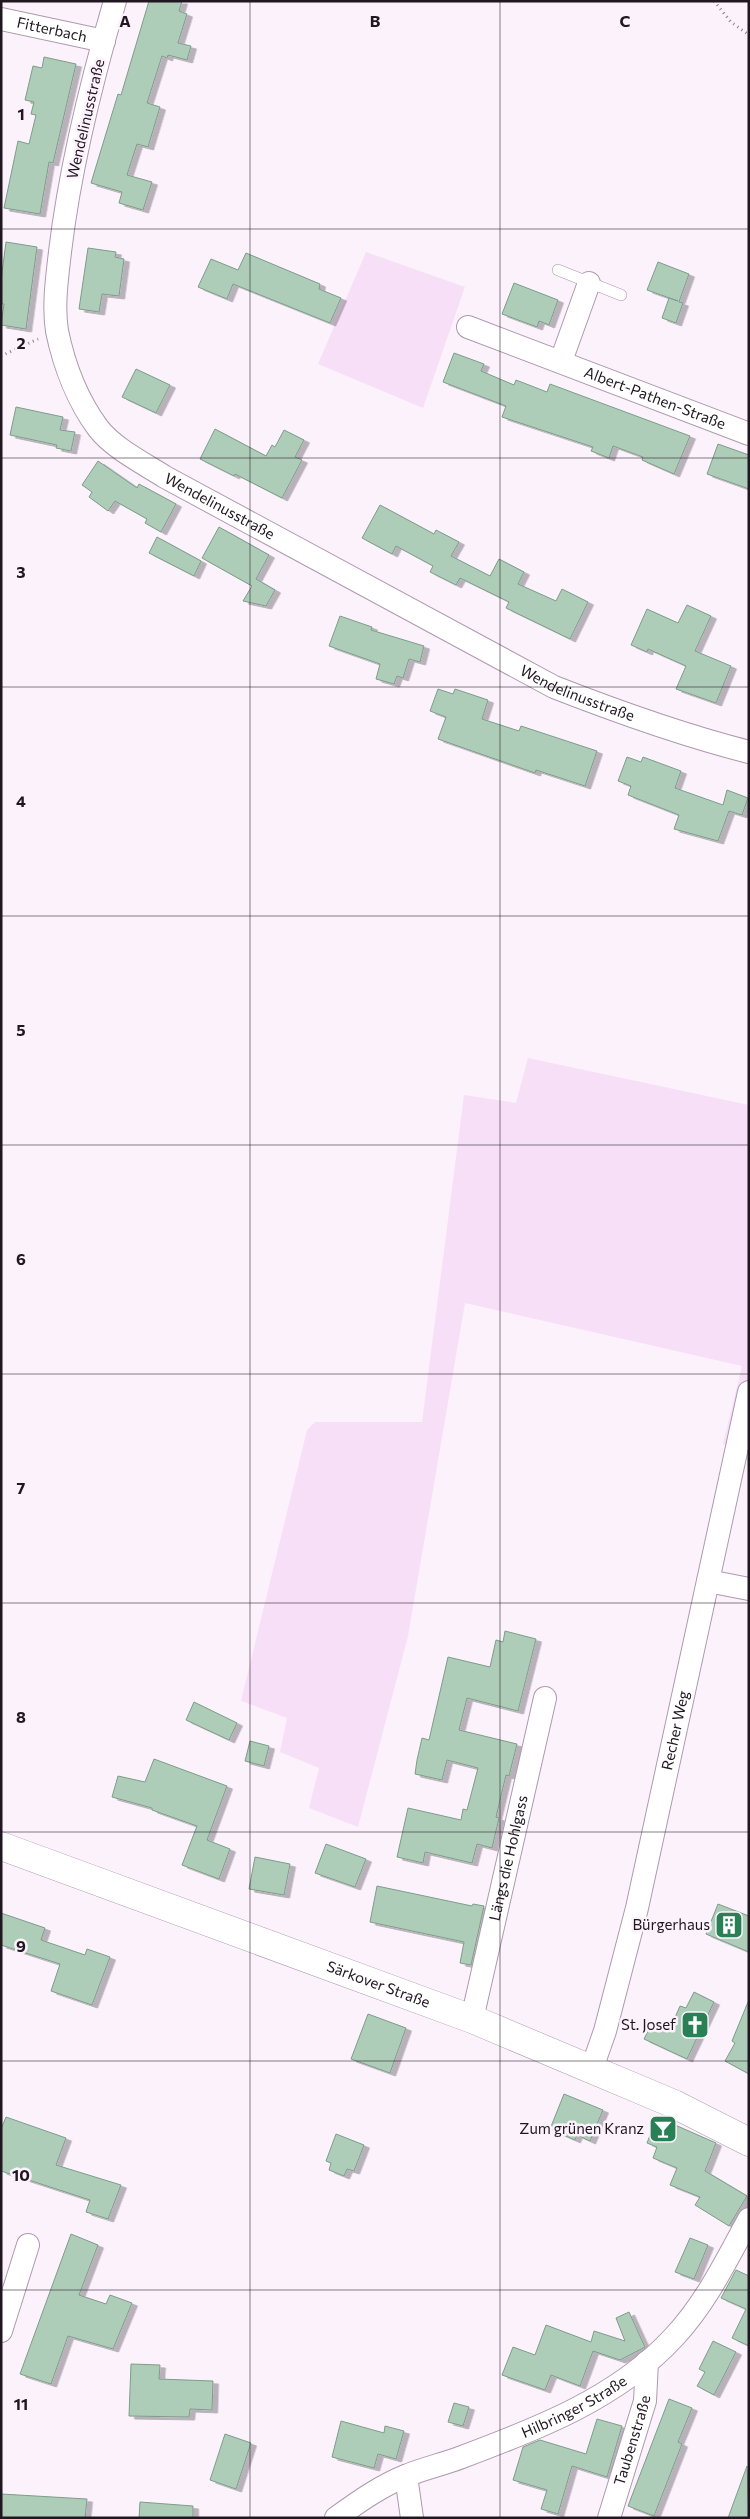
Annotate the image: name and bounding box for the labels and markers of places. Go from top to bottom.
building icon: Bürgerhaus [714,1910,744,1940]
place label: Bürgerhaus [632,1915,710,1933]
church icon: St. Josef [680,2010,710,2040]
place label: St. Josef [621,2015,676,2033]
bar icon: Zum grünen Kranz [648,2114,678,2144]
place label: Zum grünen Kranz [519,2119,644,2137]

